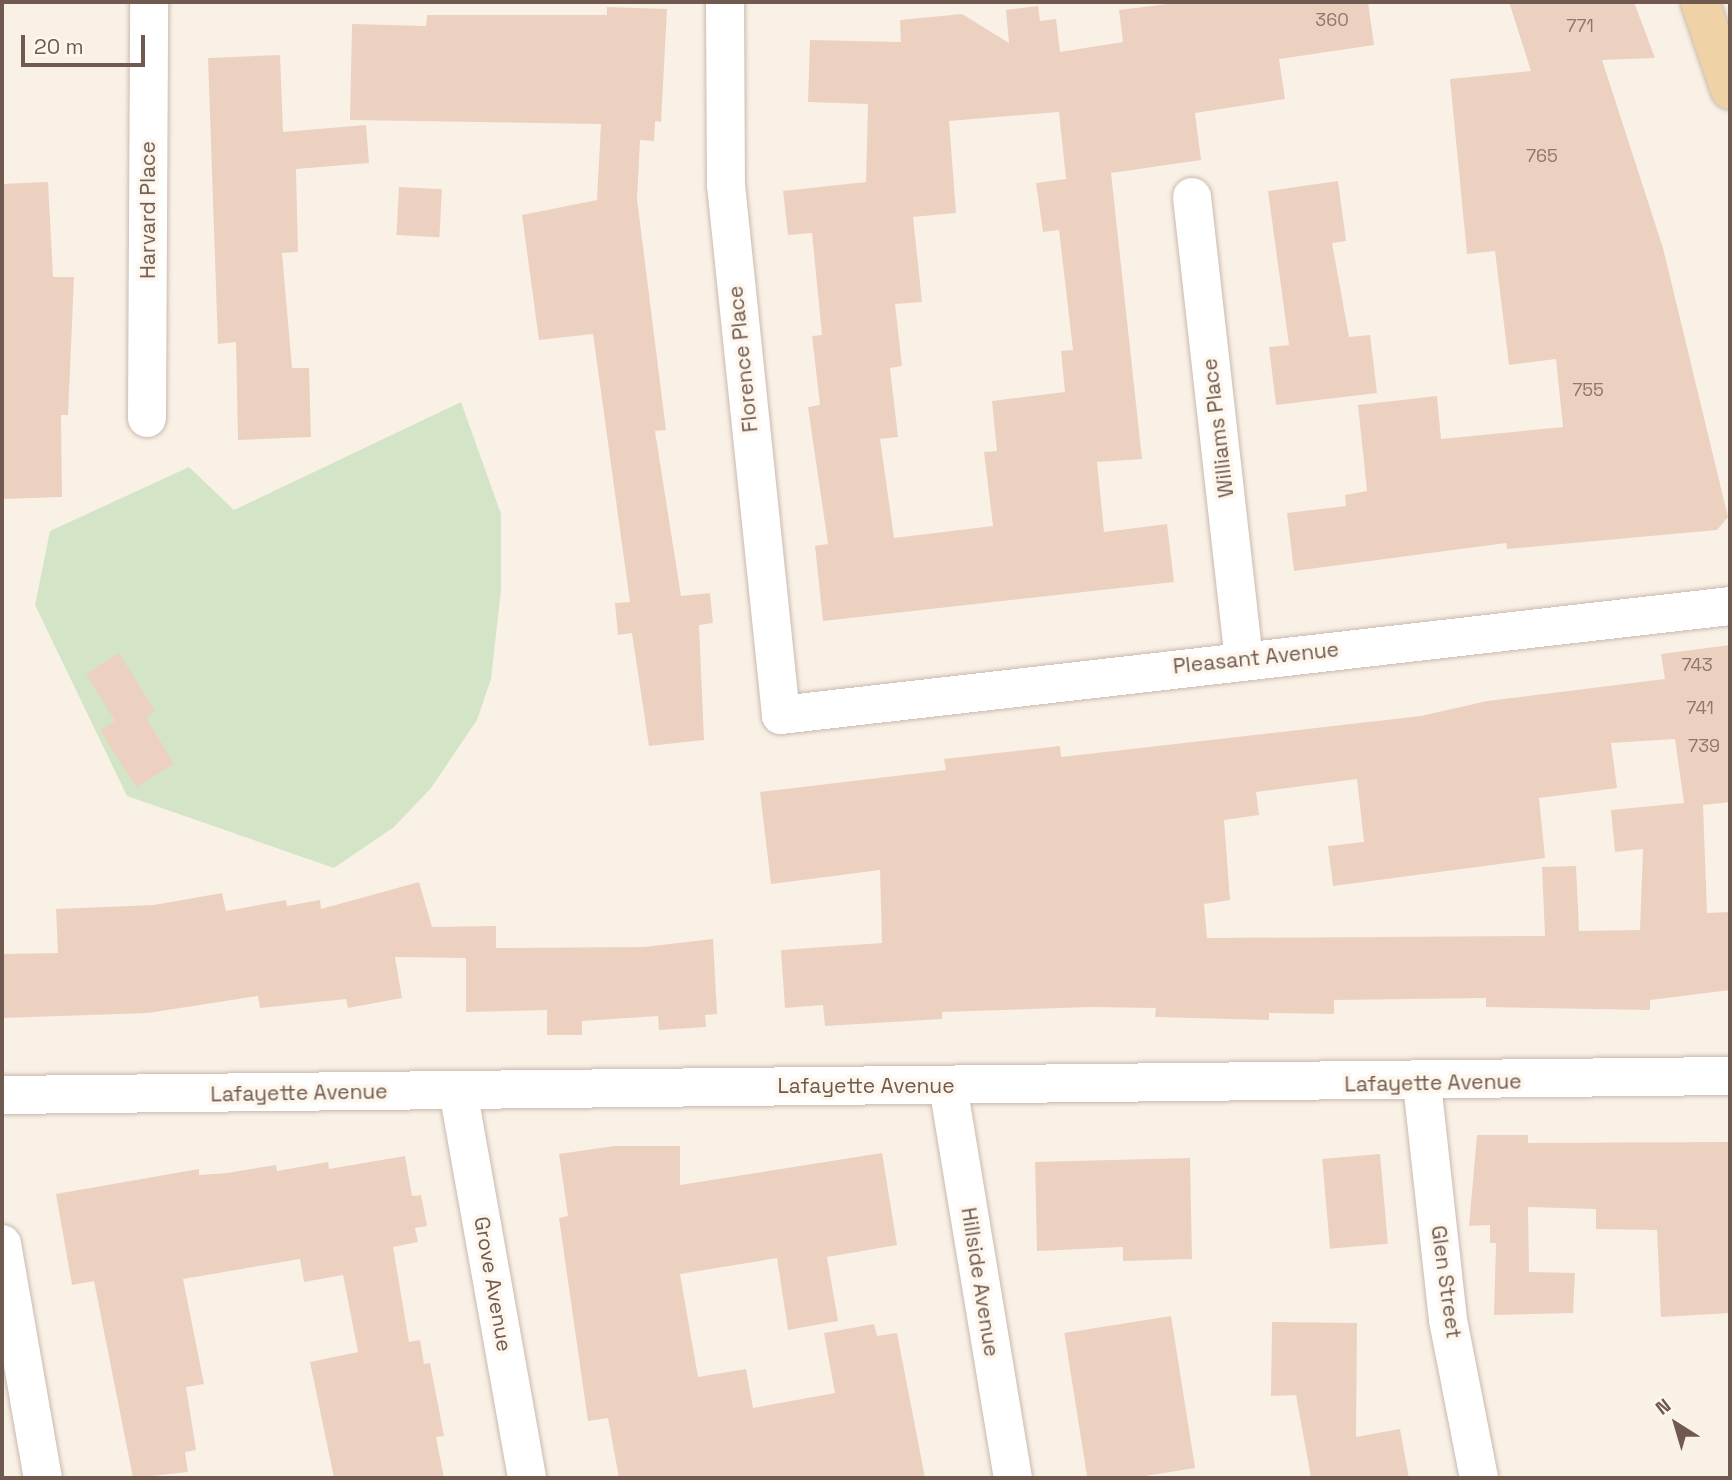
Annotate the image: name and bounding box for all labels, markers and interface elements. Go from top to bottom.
house number: 360 [1315,9,1349,31]
house number: 771 [1566,15,1594,37]
scale bar [24,21,149,65]
text: 20 m [34,33,84,60]
street label: Harvard Place [135,141,161,279]
house number: 765 [1526,145,1558,167]
street label: Florence Place [723,284,763,434]
street label: Williams Place [1197,357,1239,499]
house number: 755 [1572,379,1604,401]
street label: Pleasant Avenue [1172,637,1340,679]
house number: 743 [1681,654,1713,676]
house number: 741 [1686,697,1714,719]
house number: 739 [1688,735,1720,757]
street label: Lafayette Avenue [1344,1069,1522,1097]
street label: Lafayette Avenue [777,1073,955,1099]
street label: Lafayette Avenue [210,1079,388,1107]
street label: Hillside Avenue [956,1205,1004,1359]
street label: Grove Avenue [469,1214,517,1354]
street label: Glen Street [1426,1224,1466,1340]
north arrow [1641,1389,1711,1459]
text: N [1650,1393,1676,1421]

